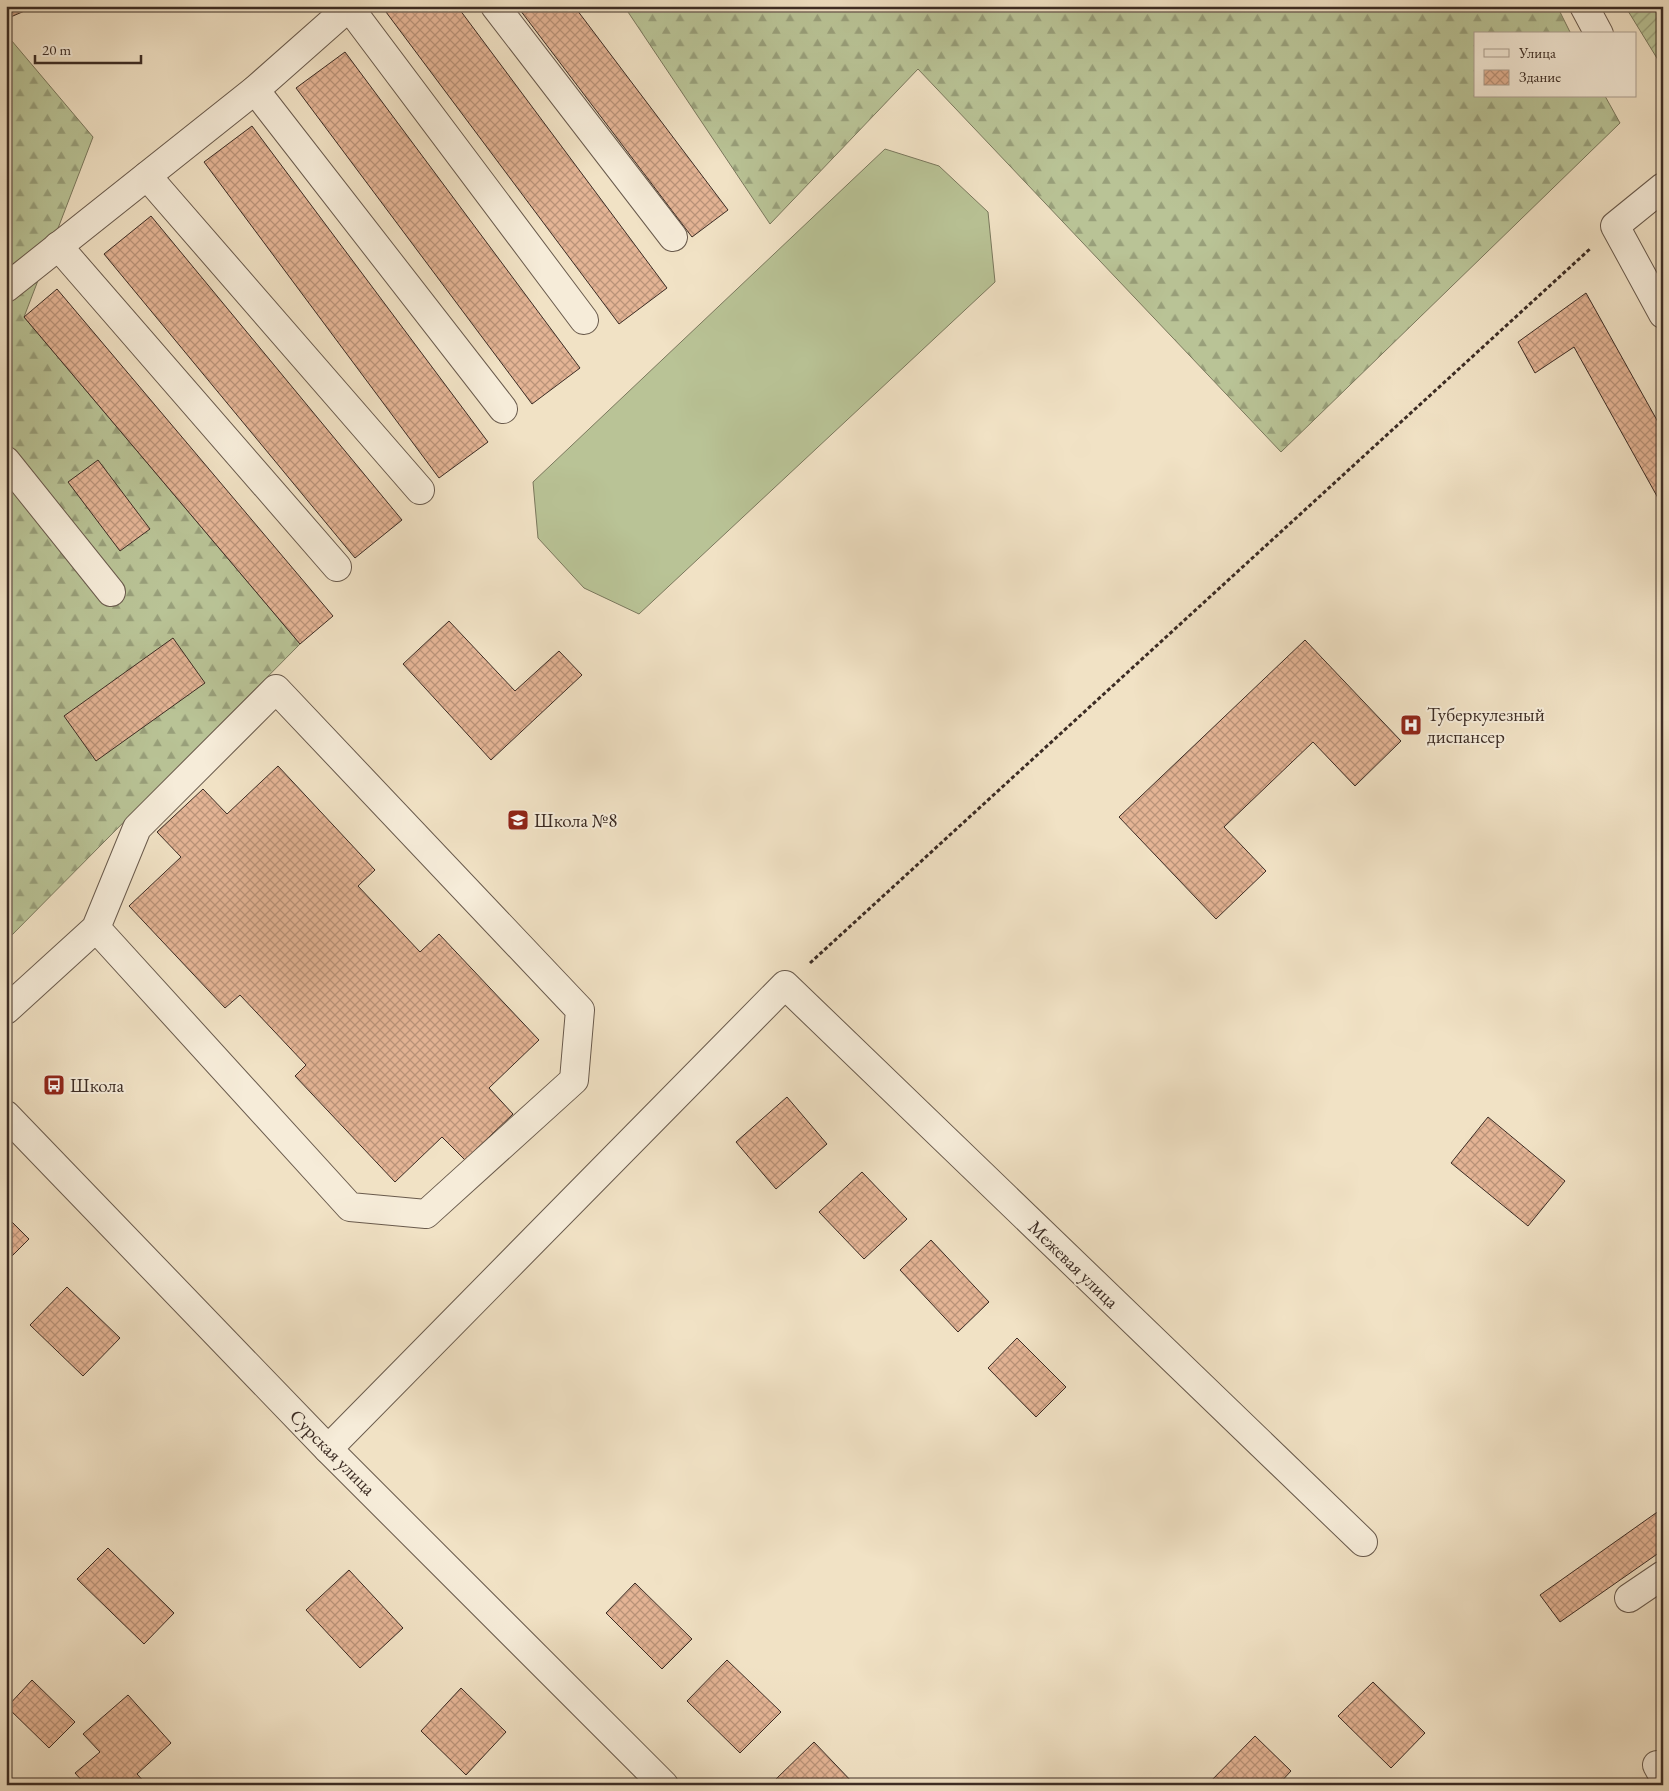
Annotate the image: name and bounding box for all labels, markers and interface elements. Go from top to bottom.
scale bar [35,32,141,64]
legend [1474,32,1636,98]
text: 20 m [42,40,71,59]
text: Улица [1518,43,1556,62]
text: Здание [1519,67,1561,86]
place label: Туберкулезный диспансер [1427,702,1545,749]
hospital icon: Туберкулезный диспансер [1399,713,1423,737]
school or university icon: Школа №8 [506,808,530,832]
place label: Школа №8 [534,808,617,833]
bus stop icon: Школа [42,1073,66,1097]
place label: Школа [70,1073,124,1098]
street label: Межевая улица [1023,1215,1125,1314]
street label: Сурская улица [284,1404,381,1501]

